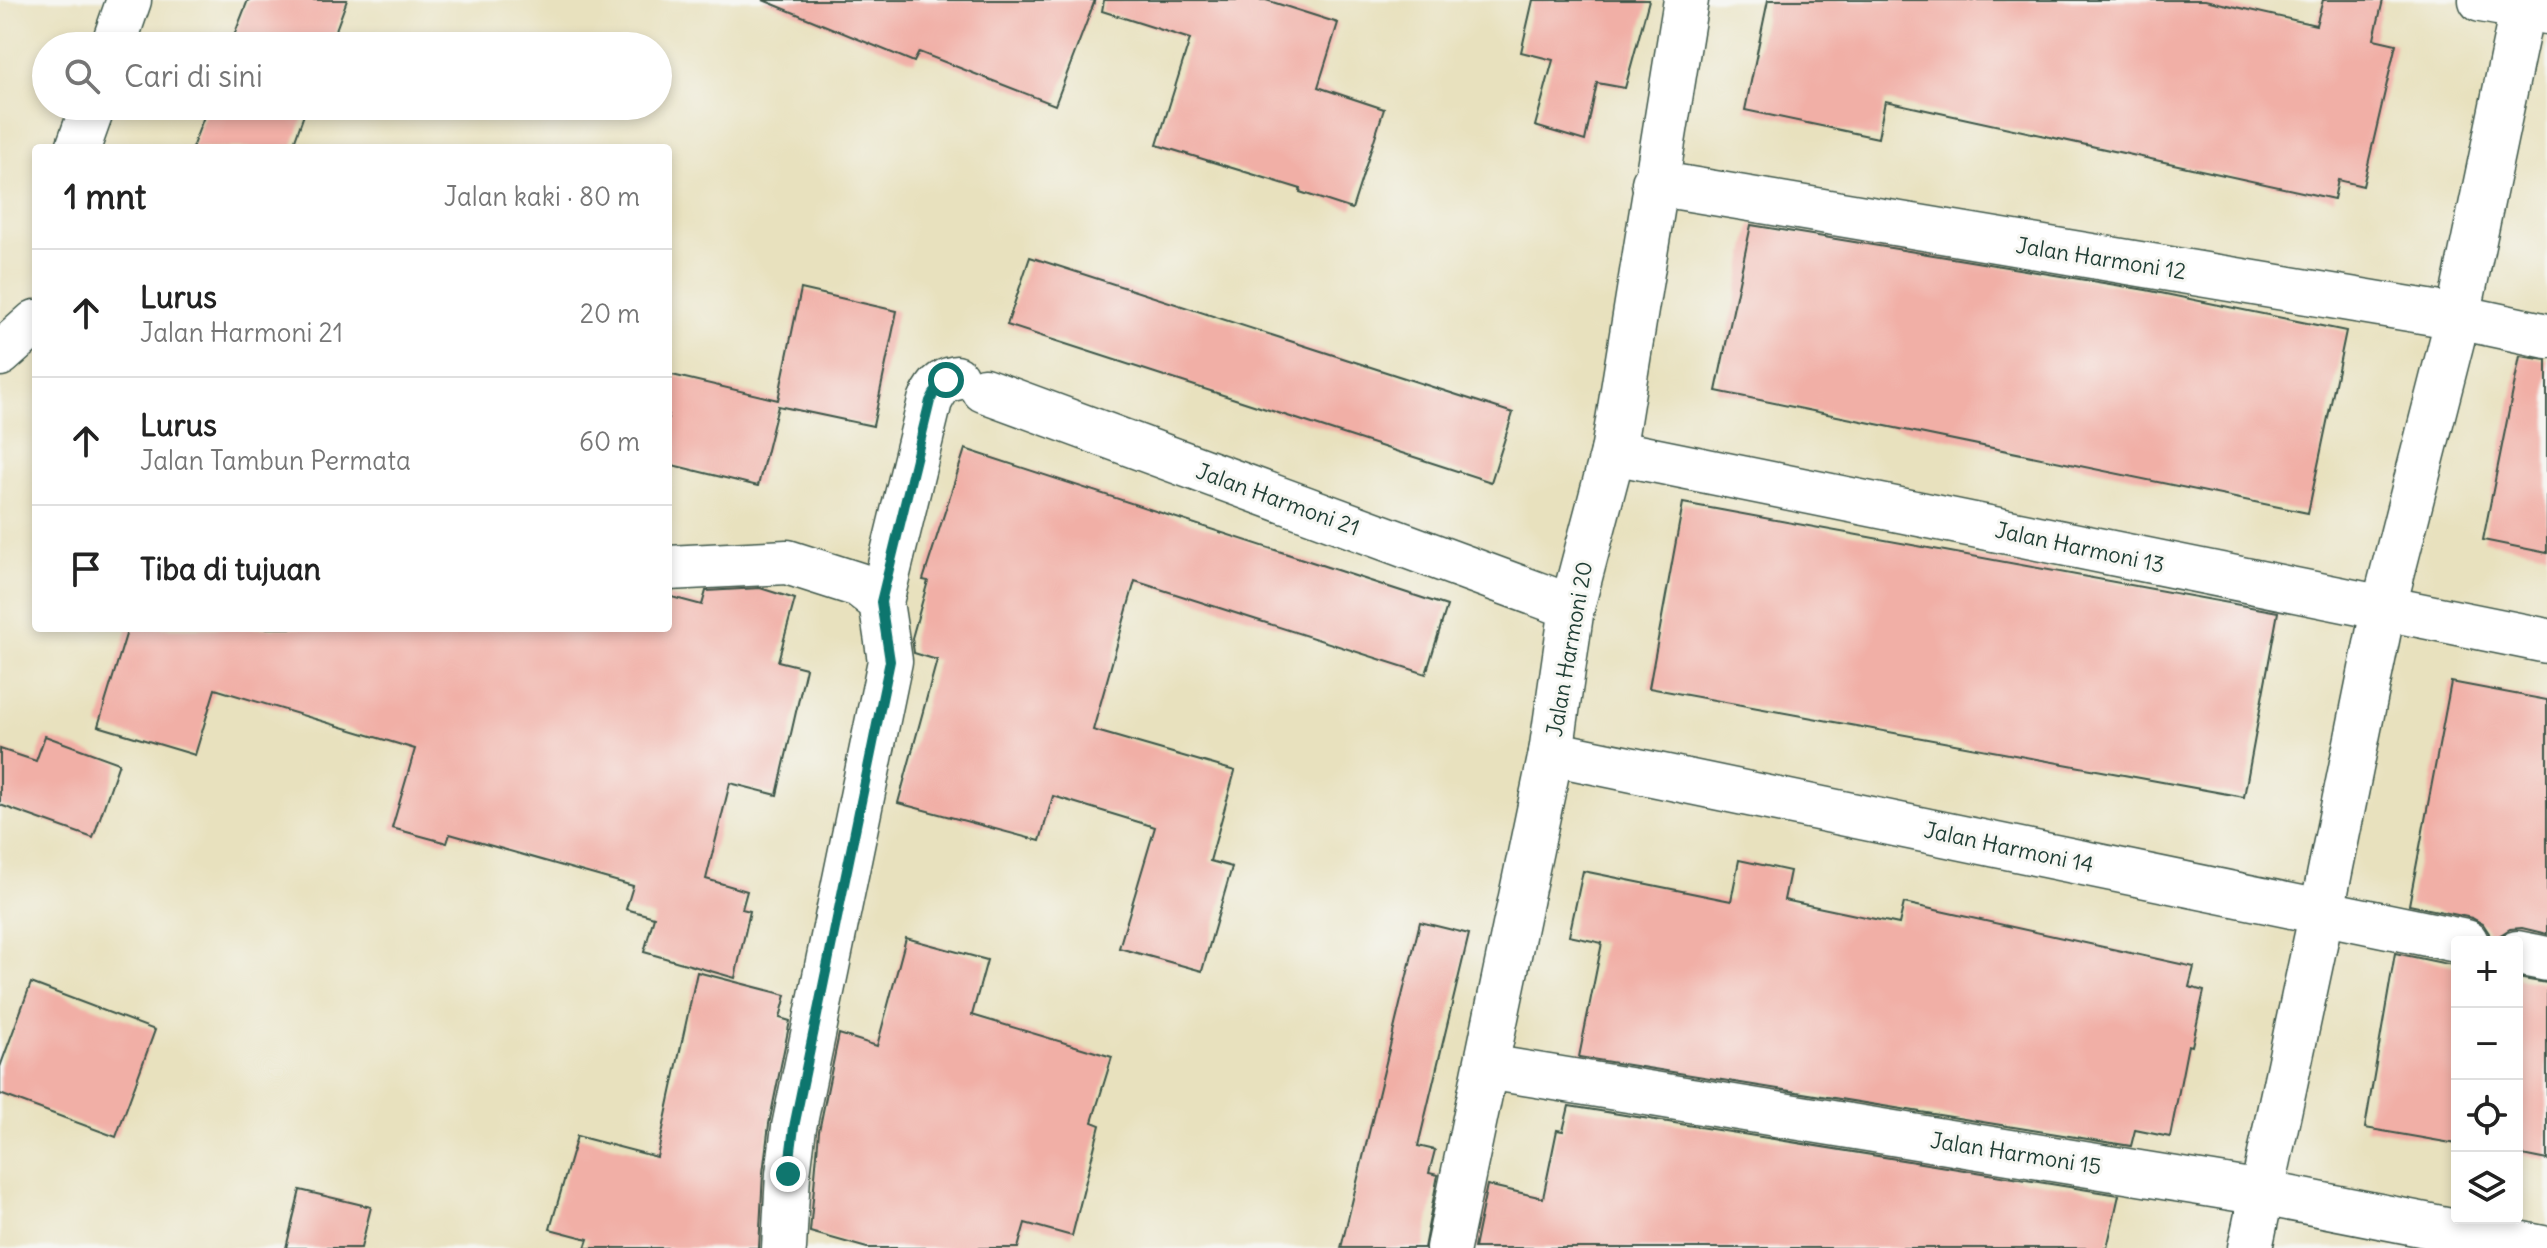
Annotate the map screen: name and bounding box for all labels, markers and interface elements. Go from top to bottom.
search box [32,32,672,120]
icon: search [60,54,104,98]
text: Cari di sini [124,57,263,95]
text: 1 mnt [64,175,146,218]
text: Jalan kaki · 80 m [444,180,640,213]
street label: Jalan Harmoni 12 [2014,231,2188,285]
text: Lurus [140,278,217,316]
icon: ahead [64,291,108,335]
text: 20 m [580,297,640,330]
text: Jalan Harmoni 21 [140,316,343,349]
route start [928,362,964,398]
text: Lurus [140,406,217,444]
icon: ahead [64,419,108,463]
text: 60 m [579,425,640,458]
text: Jalan Tambun Permata [140,444,411,477]
street label: Jalan Harmoni 21 [1192,456,1364,542]
street label: Jalan Harmoni 13 [1993,515,2167,579]
icon: arrive [64,547,108,591]
text: Tiba di tujuan [140,550,321,588]
street label: Jalan Harmoni 20 [1540,559,1598,739]
street label: Jalan Harmoni 14 [1922,815,2096,879]
map controls [2451,936,2523,1224]
button: + [2451,936,2523,1008]
button: − [2451,1008,2523,1080]
button: locate [2451,1080,2523,1152]
street label: Jalan Harmoni 15 [1929,1126,2103,1180]
button: layers [2451,1152,2523,1224]
route end [770,1156,806,1192]

